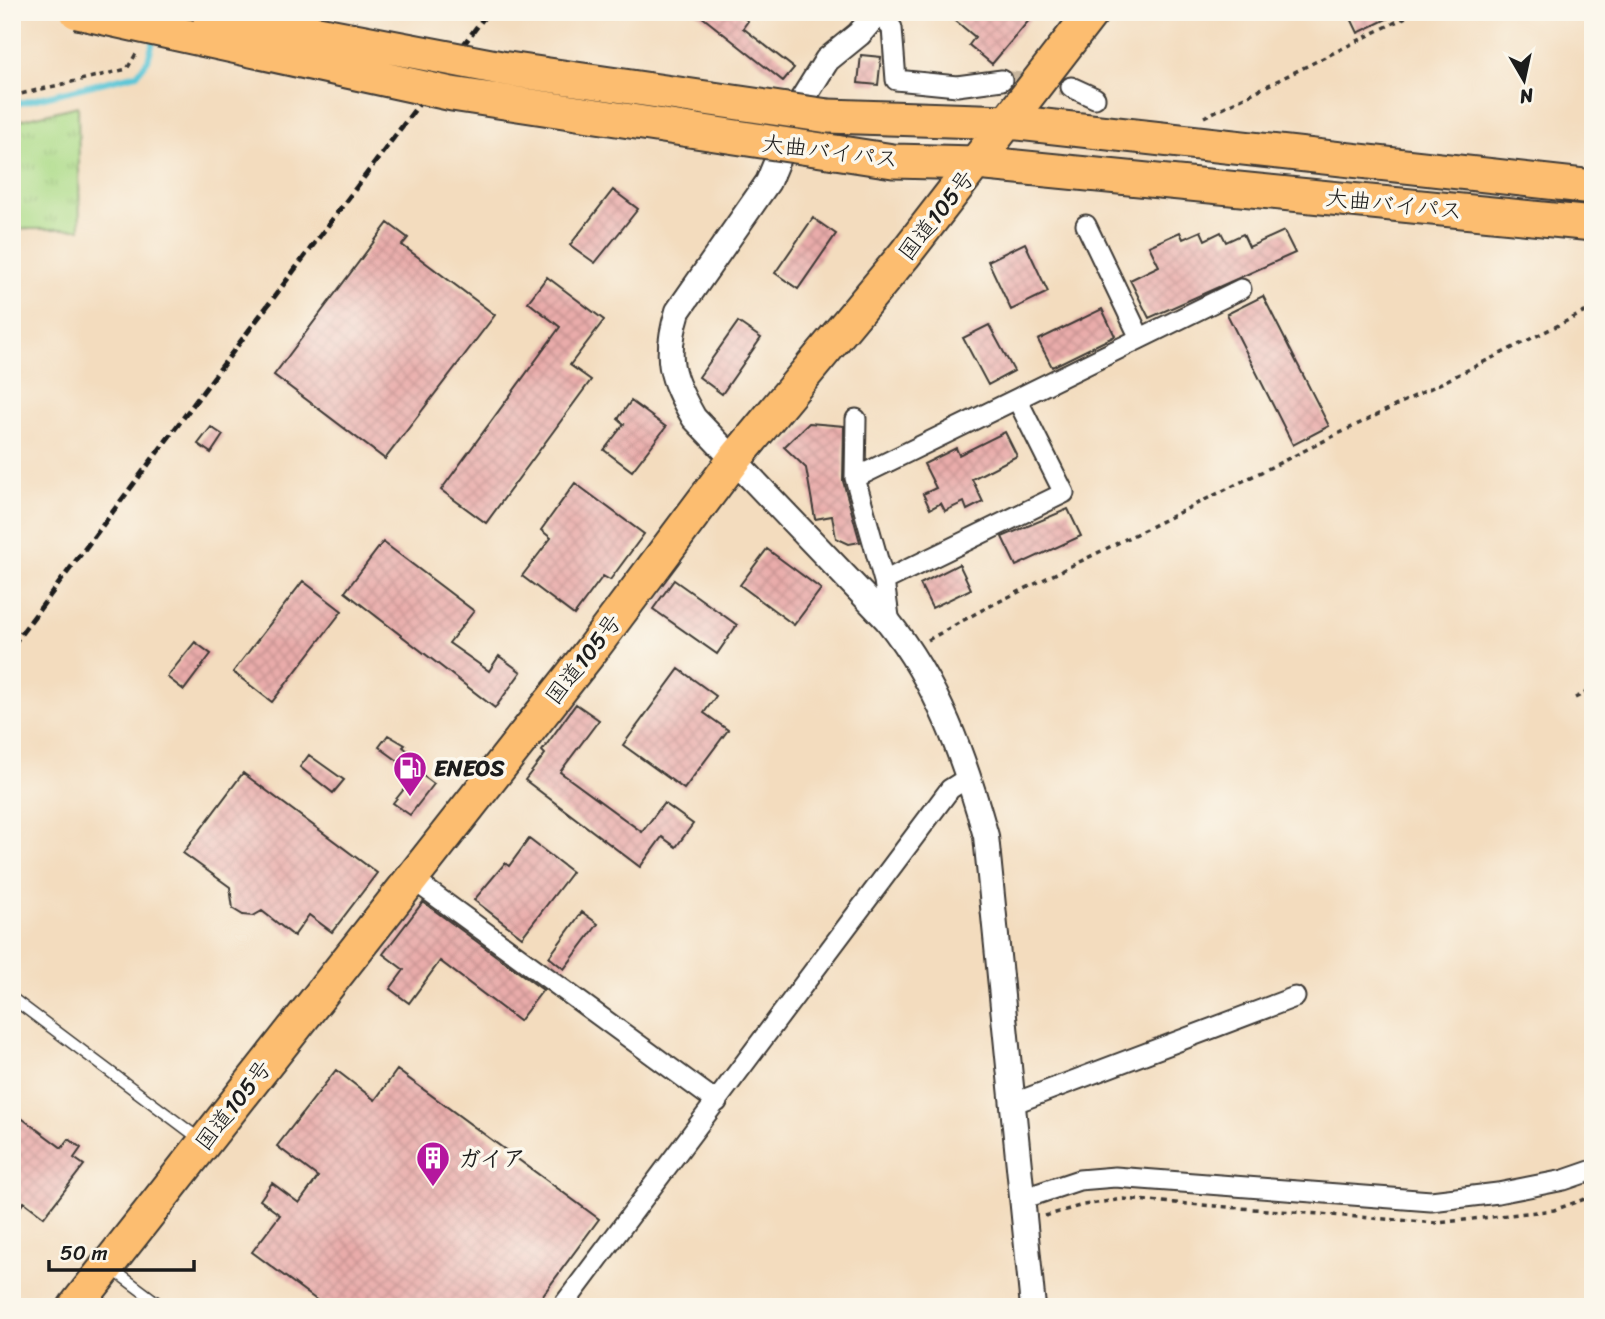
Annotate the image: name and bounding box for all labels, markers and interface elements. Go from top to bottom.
north arrow [1490,46,1560,116]
text: N [1517,79,1537,114]
street label: 大曲バイパス [759,123,901,180]
street label: 国道105号 [887,160,986,270]
street label: 大曲バイパス [1323,177,1464,232]
street label: 国道105号 [534,604,633,714]
place label: ENEOS [434,748,505,789]
fuel station icon: ENEOS [391,749,429,798]
street label: 国道105号 [184,1050,283,1160]
place label: ガイア [458,1138,526,1179]
building icon: ガイア [414,1139,452,1188]
scale bar [49,1228,194,1272]
text: 50 m [60,1234,108,1272]

